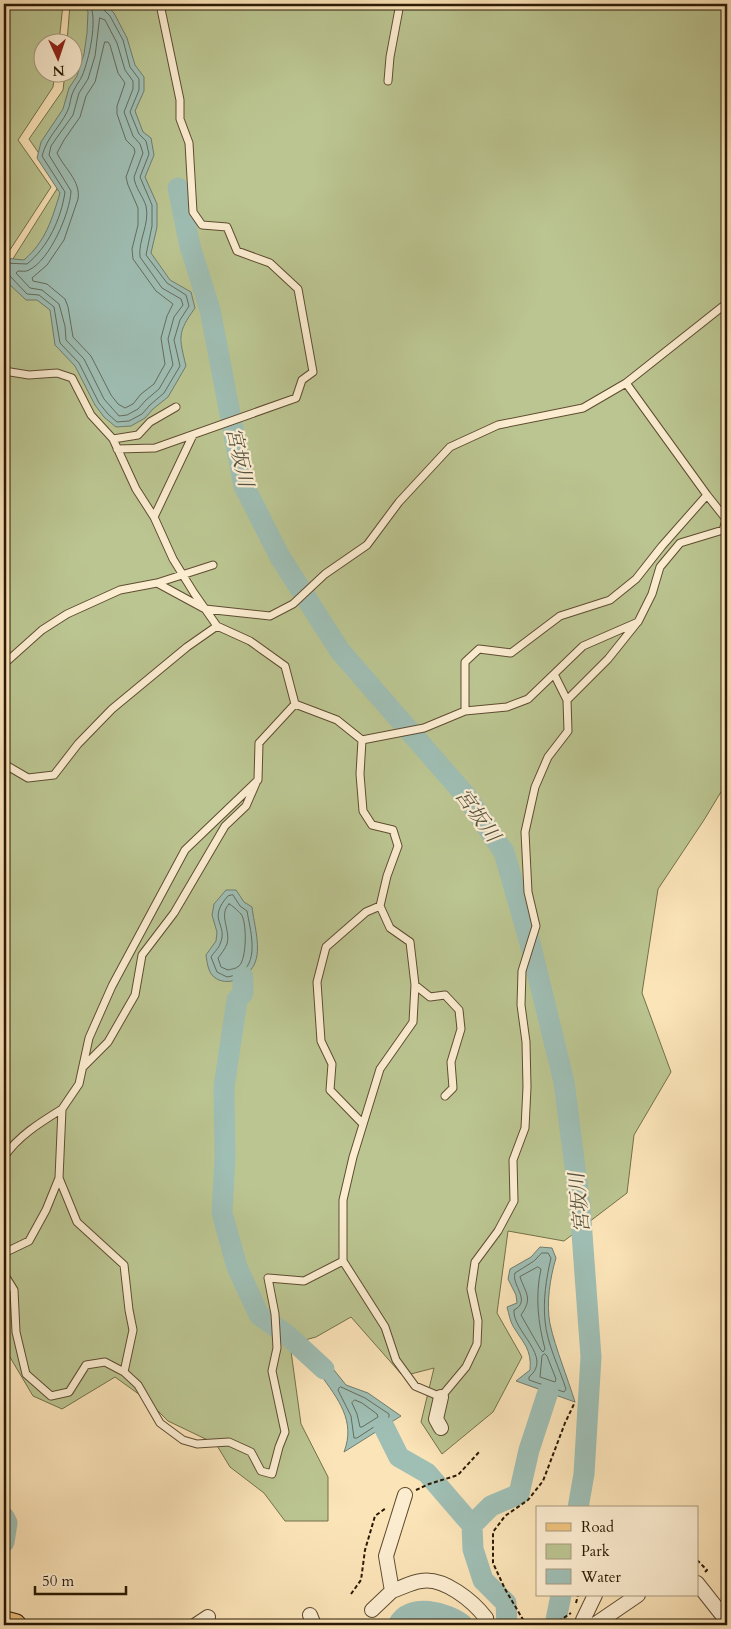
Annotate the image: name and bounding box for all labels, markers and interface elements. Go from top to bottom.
north arrow [32,32,82,82]
text: N [52,61,65,80]
water label: 宮坂川 [220,425,260,491]
water label: 宮坂川 [449,783,507,849]
water label: 宮坂川 [563,1170,596,1234]
legend [536,1506,698,1596]
text: Road [581,1517,614,1537]
text: Park [581,1541,610,1561]
scale bar [35,1564,126,1596]
text: Water [580,1567,622,1587]
text: 50 m [42,1571,74,1591]

